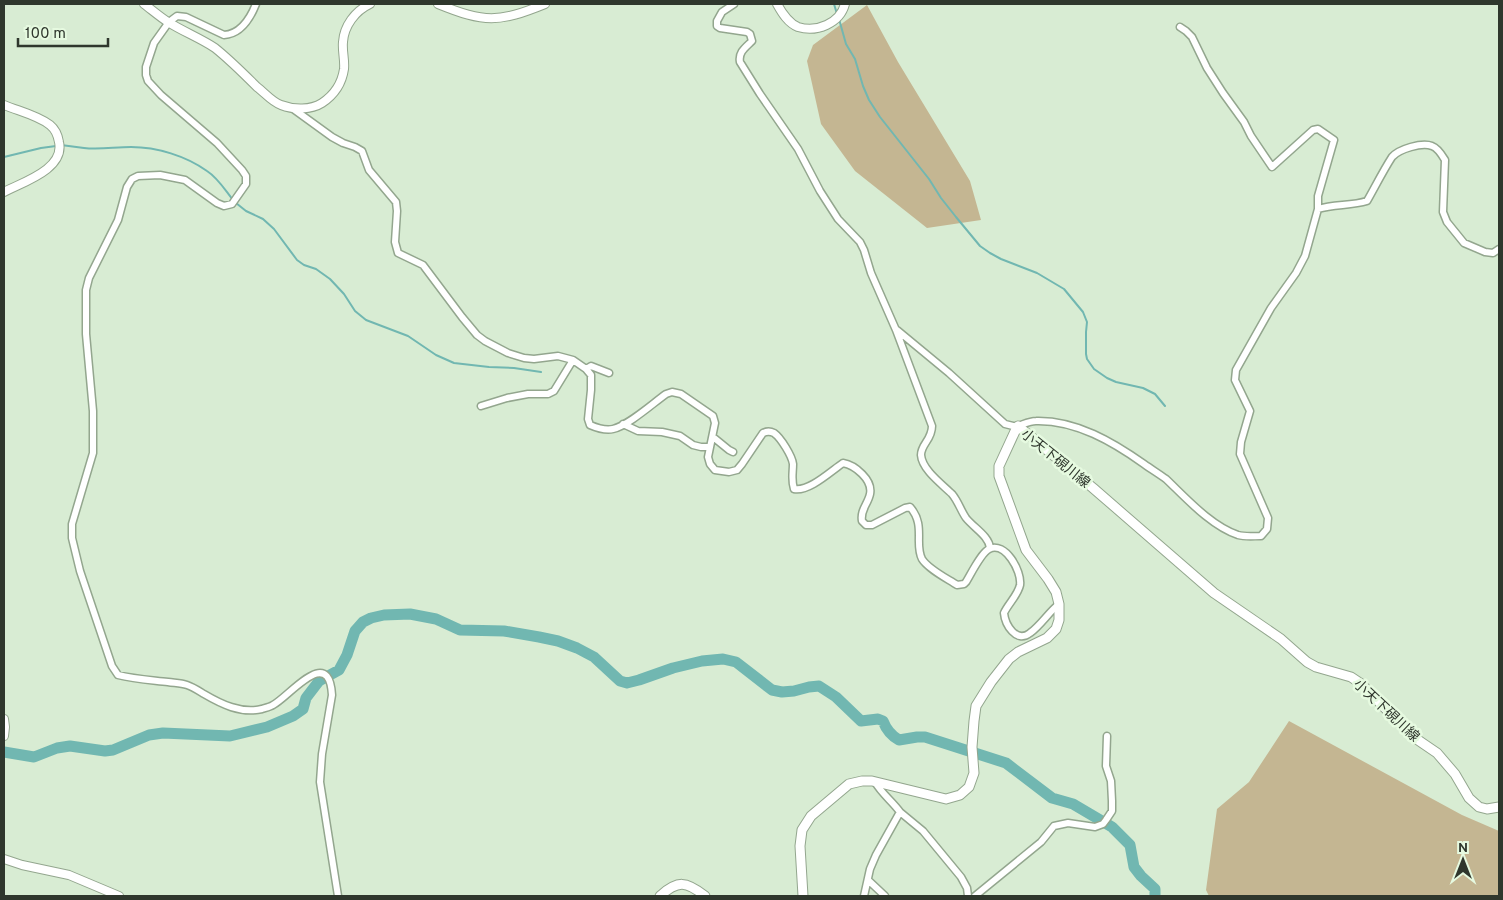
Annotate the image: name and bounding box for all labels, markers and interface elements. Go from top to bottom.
scale bar [18,15,108,47]
text: 100 m [25,25,66,44]
street label: 小天下硯川線 [1017,426,1093,492]
street label: 小天下硯川線 [1349,676,1422,746]
north arrow [1438,835,1488,885]
text: N [1458,840,1468,857]

